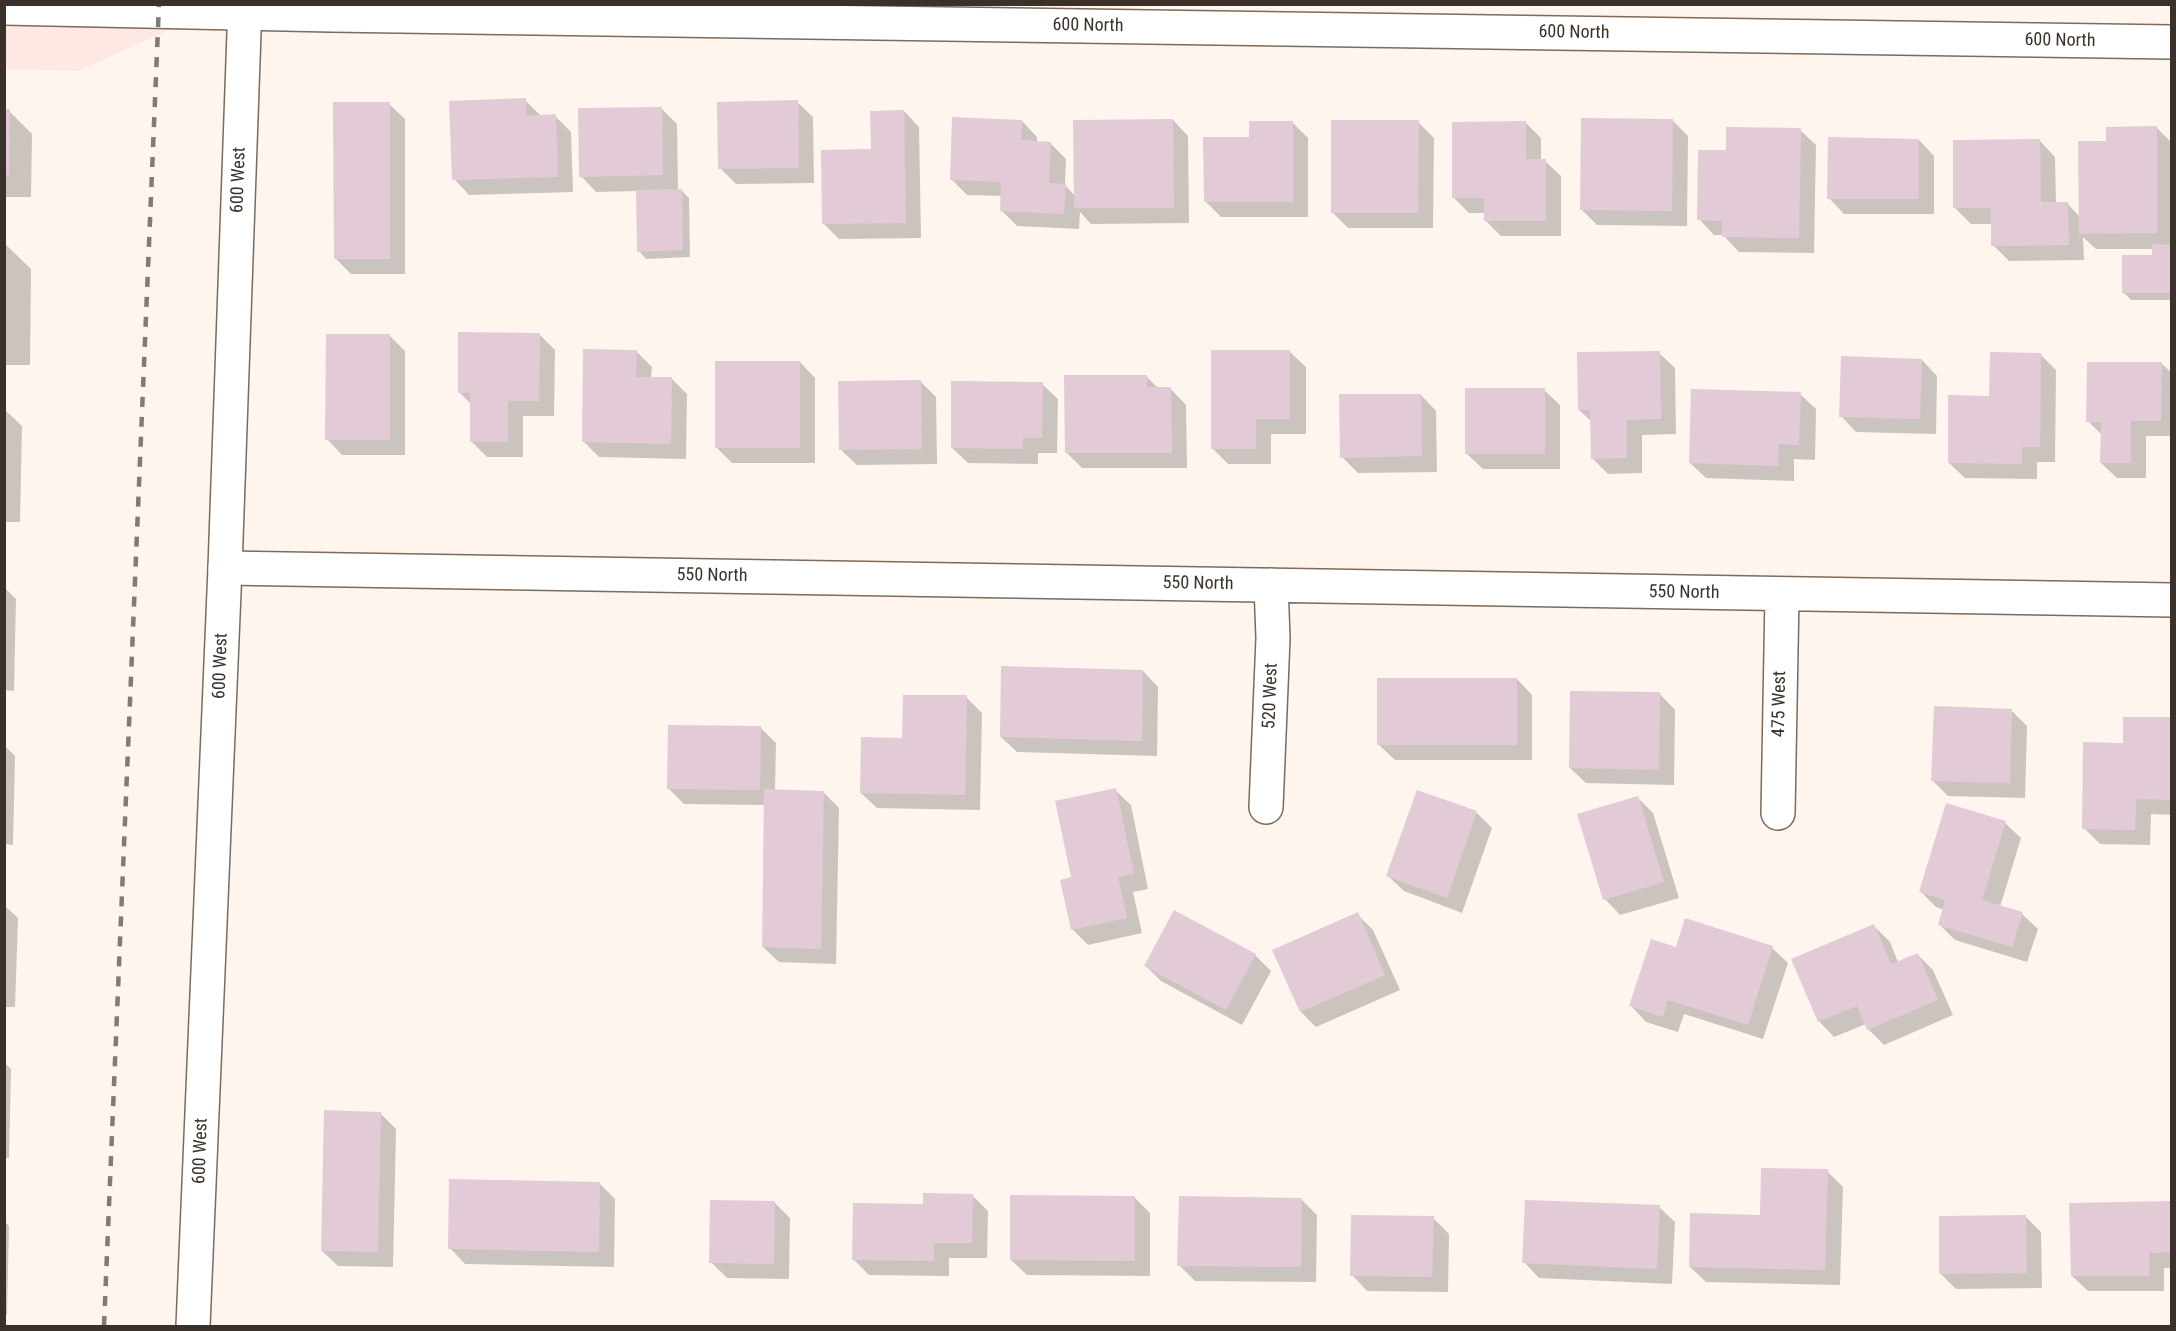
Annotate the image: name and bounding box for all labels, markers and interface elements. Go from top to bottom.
street label: 600 North [1052,15,1124,37]
street label: 600 North [1538,22,1610,44]
street label: 600 North [2024,30,2096,52]
street label: 600 West [227,147,251,213]
street label: 550 North [676,565,748,587]
street label: 550 North [1162,573,1234,595]
street label: 550 North [1648,582,1720,604]
street label: 600 West [209,633,233,699]
street label: 520 West [1259,663,1283,729]
street label: 475 West [1769,671,1791,737]
street label: 600 West [189,1118,213,1184]

